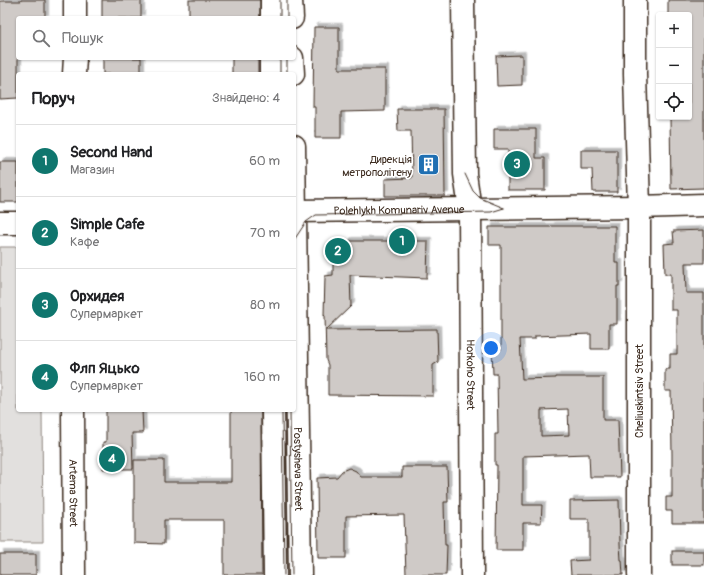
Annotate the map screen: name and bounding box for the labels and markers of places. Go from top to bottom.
pin: 3 [504,149,530,179]
building icon: Дирекція метрополітену [415,152,441,178]
place label: Дирекція метрополітену [342,153,412,179]
pin: 1 [389,226,415,256]
pin: 2 [325,236,351,266]
pin: 4 [99,444,125,474]

